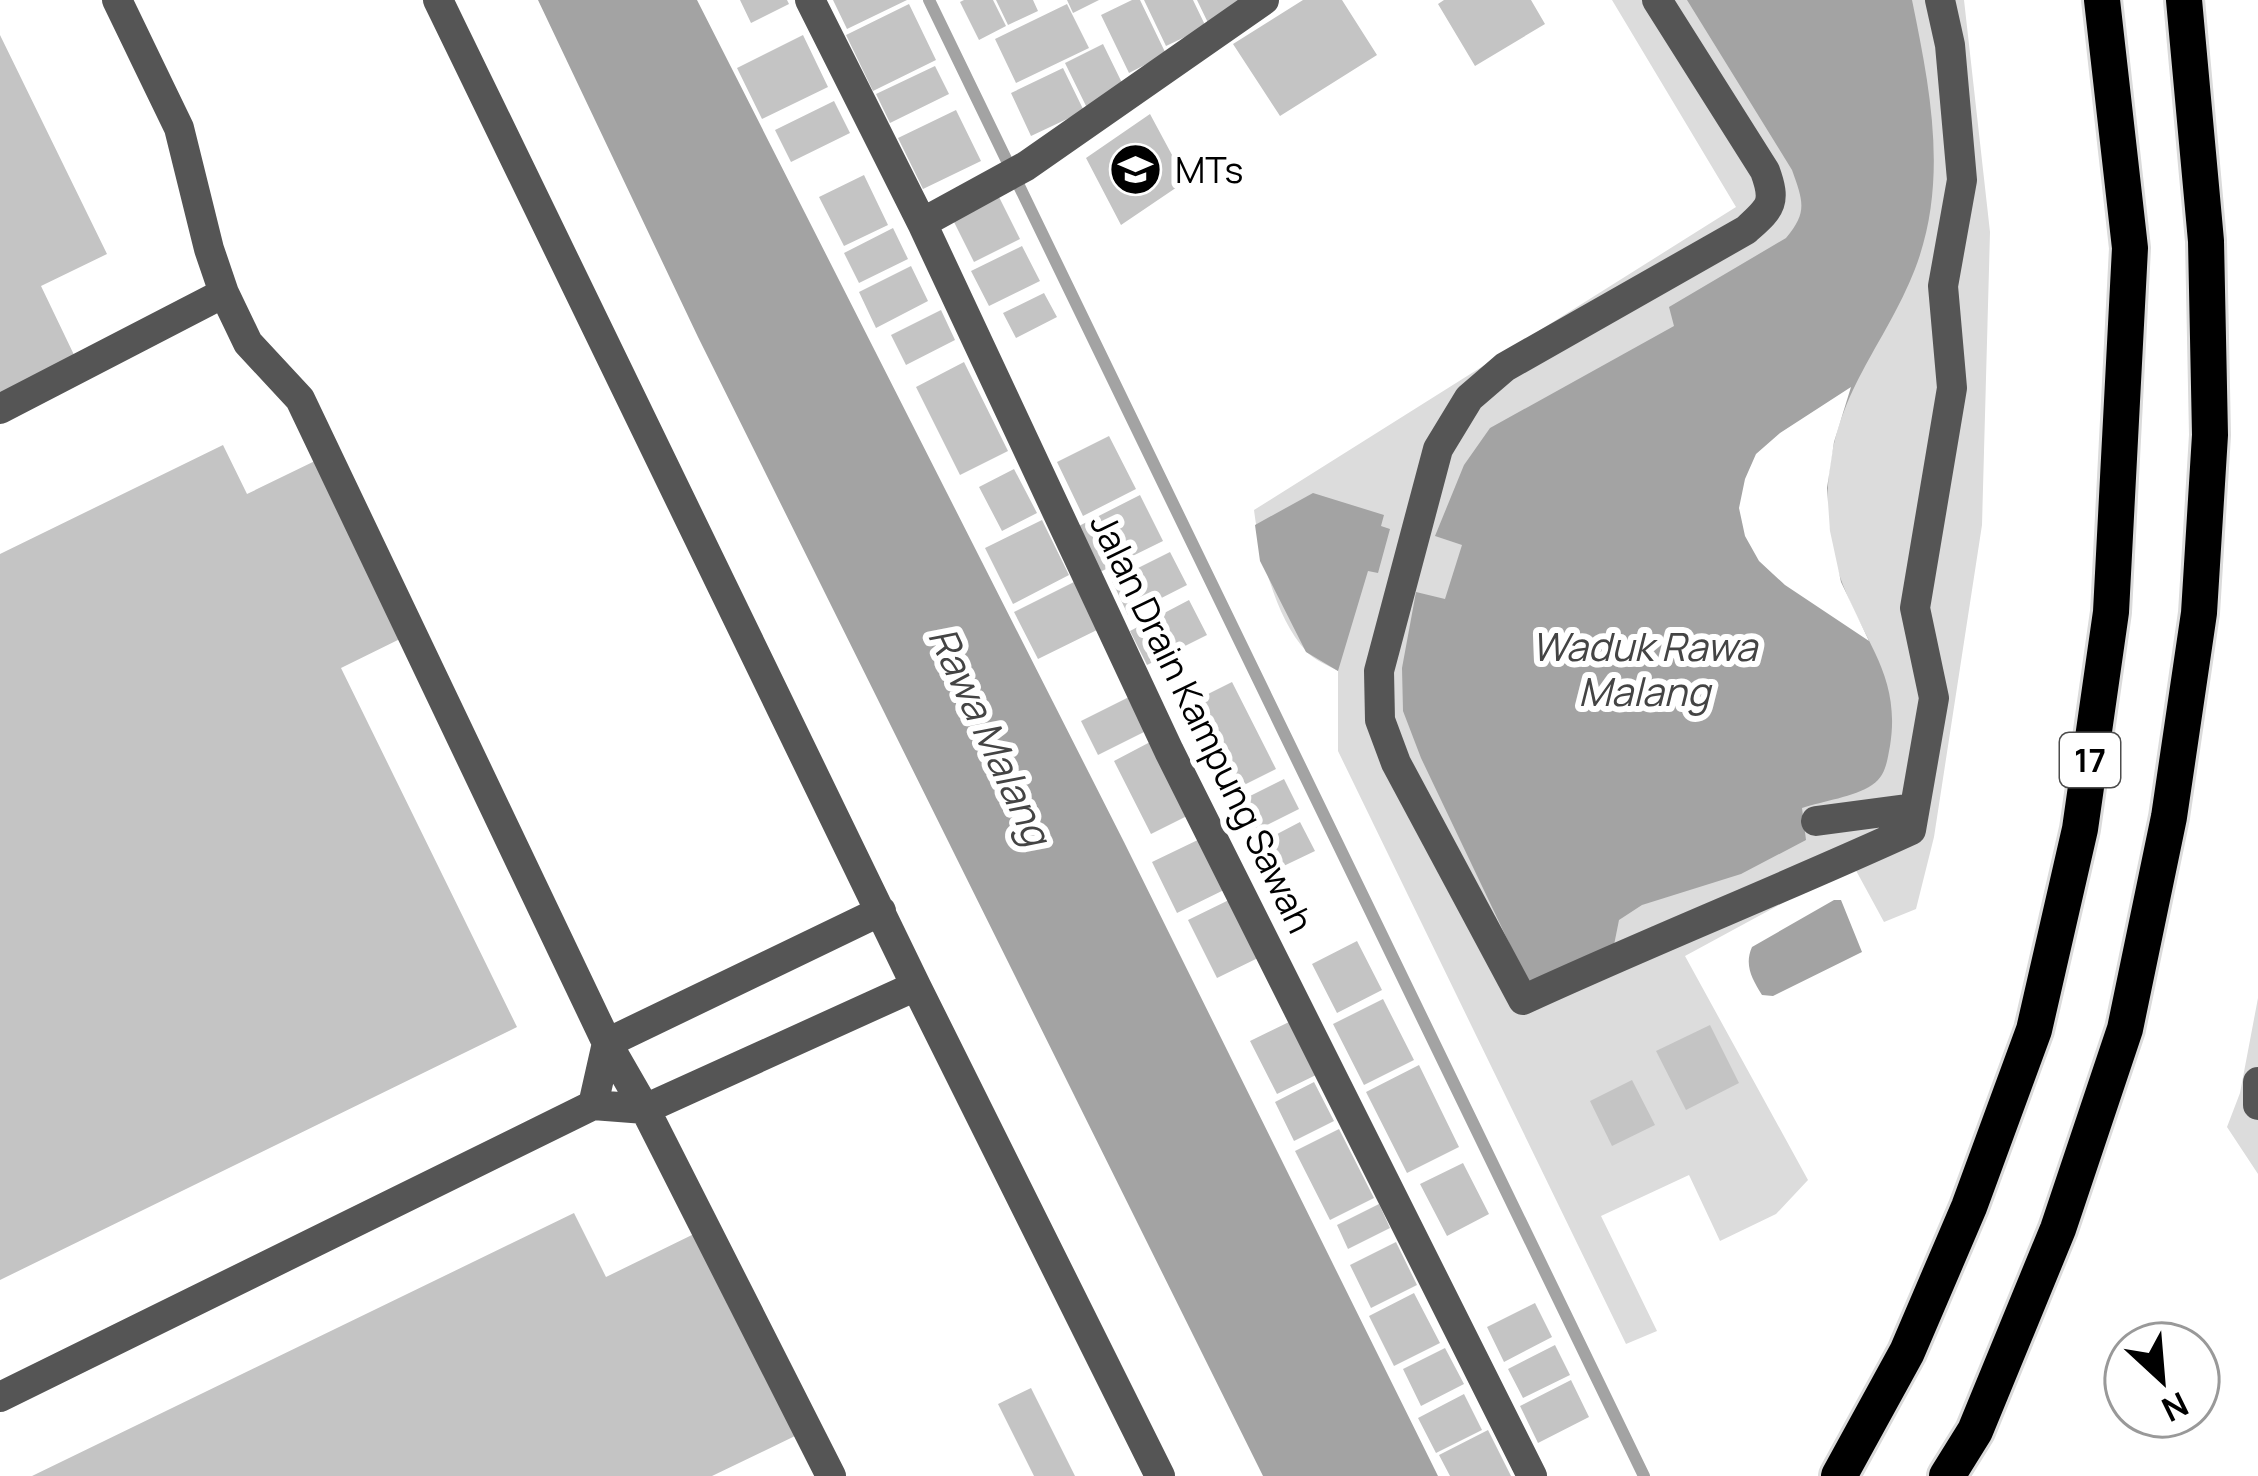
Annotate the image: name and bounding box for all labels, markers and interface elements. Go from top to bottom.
school or university icon: MTs [1108,142,1164,198]
place label: MTs [1175,145,1243,194]
street label: Jalan Drain Kampung Sawah [1079,505,1326,941]
water label: Rawa Malang [917,618,1066,856]
water label: Waduk Rawa Malang [1531,619,1759,718]
road number: 17 [2060,733,2120,787]
north arrow [2102,1320,2222,1440]
text: N [2155,1382,2196,1433]

